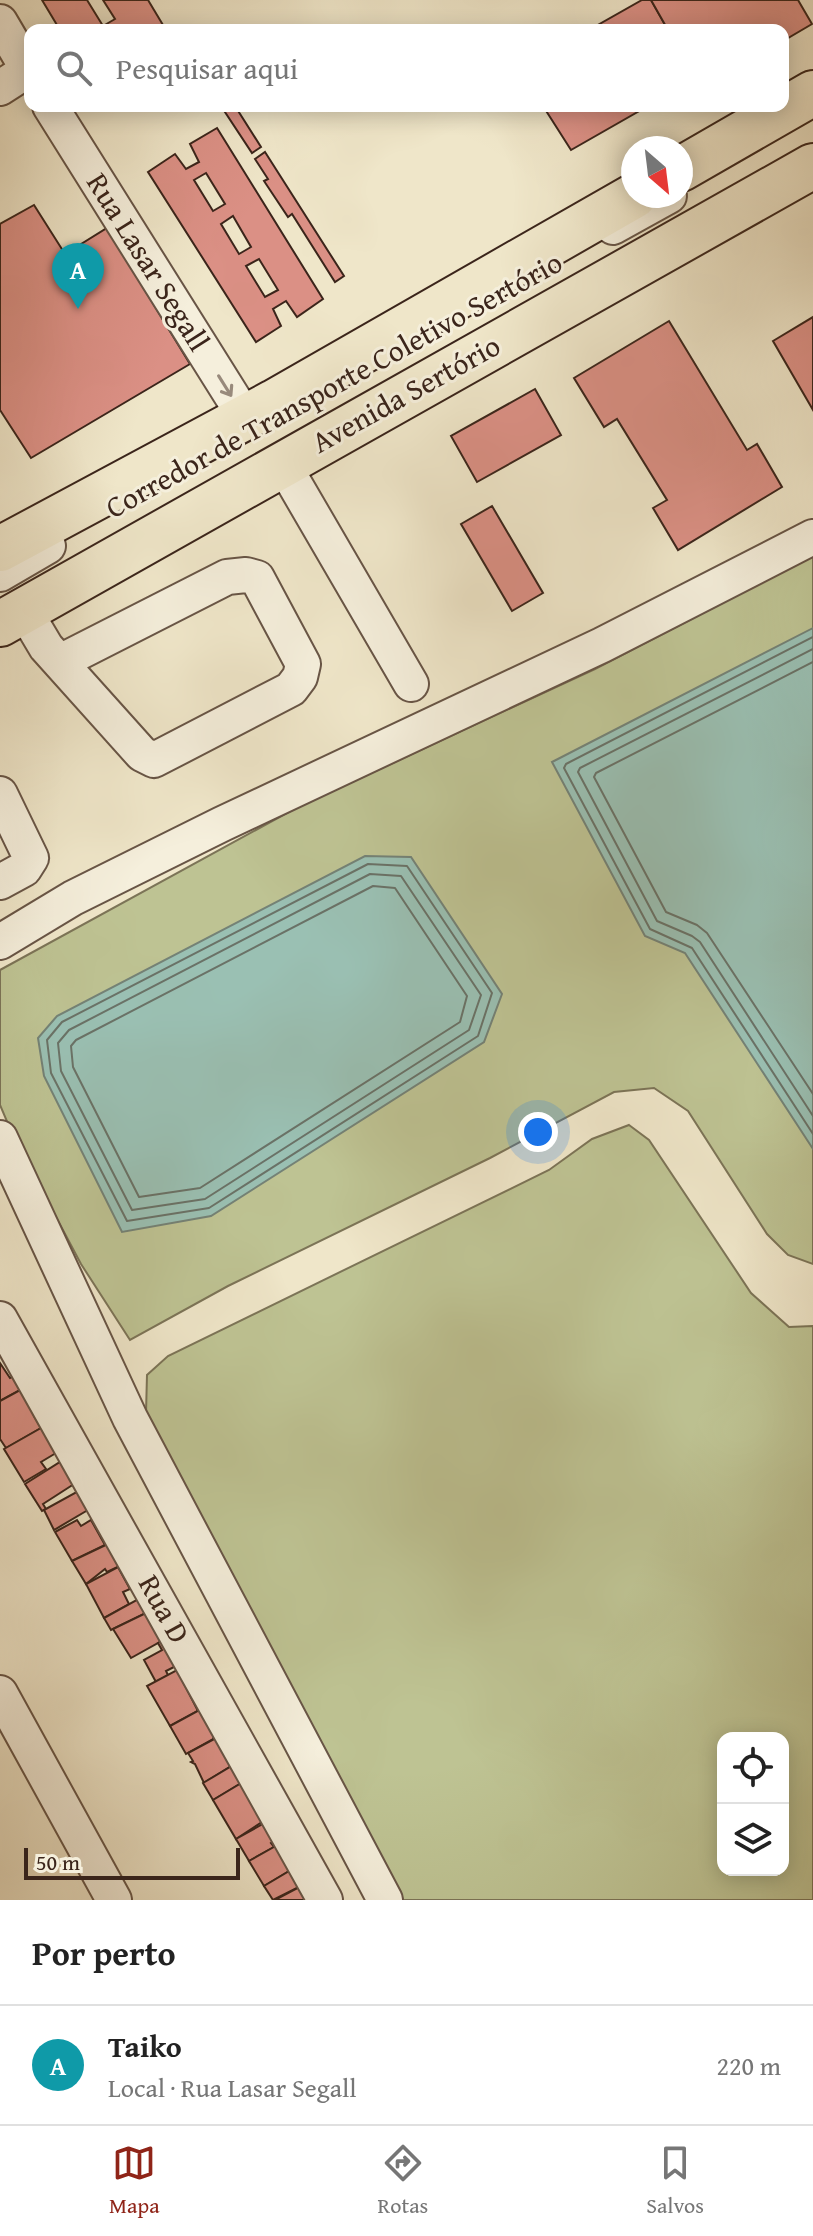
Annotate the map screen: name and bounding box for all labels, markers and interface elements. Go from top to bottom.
search box [24,24,789,112]
icon: search [52,46,96,90]
text: Pesquisar aqui [116,46,298,90]
north arrow [621,136,693,208]
street label: Rua Lasar Segall [76,164,221,359]
street label: Corredor de Transporte Coletivo Sertório [97,240,570,529]
pin: A [52,243,104,309]
street label: Avenida Sertório [303,323,508,463]
one-way arrow [218,374,234,397]
your location [518,1112,558,1152]
street label: Rua D [128,1566,202,1651]
map controls [717,1732,789,1876]
button: locate [717,1732,789,1804]
button: layers [717,1804,789,1876]
scale bar [24,1844,240,1880]
text: 50 m [36,1846,80,1878]
text: Por perto [32,1928,176,1977]
text: Taiko [108,2024,182,2068]
text: A [50,2046,66,2085]
text: 220 m [716,2046,781,2085]
text: Local · Rua Lasar Segall [108,2068,357,2107]
tab: Mapa [109,2141,160,2221]
tab: Rotas [378,2141,428,2221]
tab: Salvos [646,2141,704,2221]

